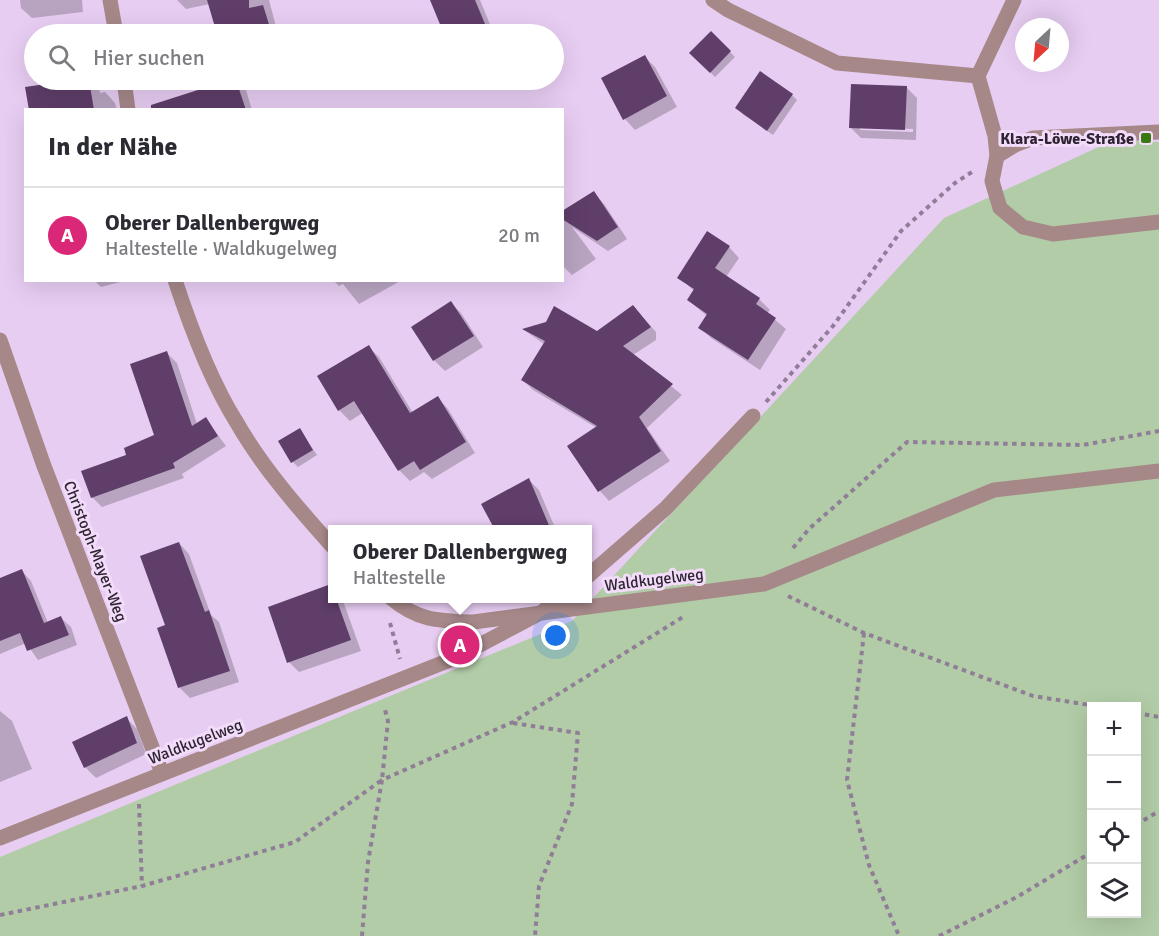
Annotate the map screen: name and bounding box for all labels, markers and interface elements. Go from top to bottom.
north arrow [1015,18,1069,72]
search box [24,24,564,90]
icon: search [45,41,78,74]
text: Hier suchen [93,44,205,71]
place label: Klara-Löwe-Straße [1000,129,1134,149]
text: In der Nähe [48,131,178,163]
marker: Klara-Löwe-Straße [1139,131,1153,145]
text: Oberer Dallenbergweg [105,209,319,236]
text: A [61,223,74,248]
text: 20 m [498,223,540,248]
text: Haltestelle · Waldkugelweg [105,236,337,261]
street label: Christoph-Mayer-Weg [59,478,131,625]
popup [328,525,592,603]
text: Oberer Dallenbergweg [353,538,567,565]
street label: Waldkugelweg [603,564,705,596]
text: Haltestelle [353,565,446,590]
your location [541,621,570,650]
pin: A [440,622,480,668]
map controls [1087,702,1141,918]
button: + [1087,702,1141,756]
street label: Waldkugelweg [145,715,245,769]
button: − [1087,756,1141,810]
button: locate [1087,810,1141,864]
button: layers [1087,864,1141,918]

